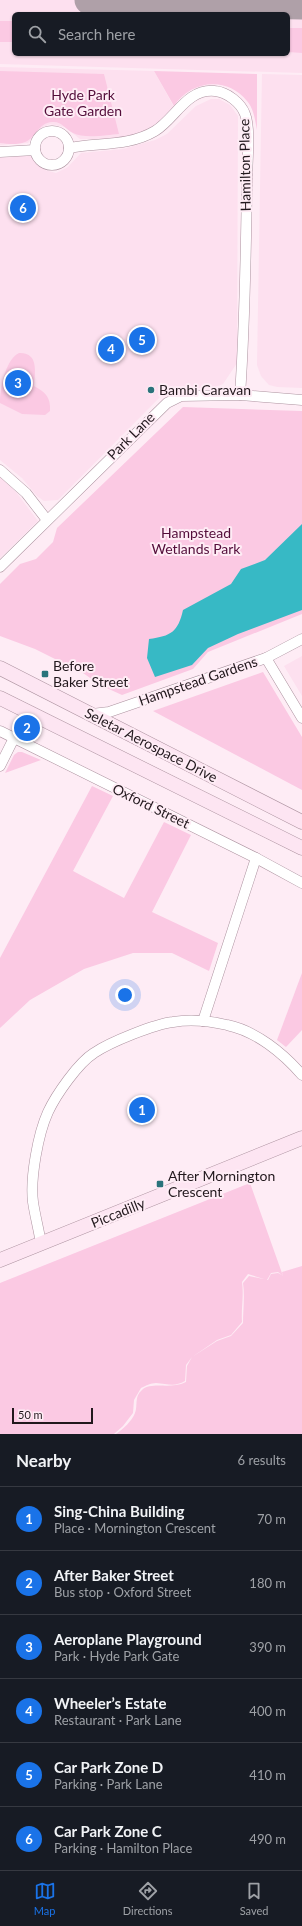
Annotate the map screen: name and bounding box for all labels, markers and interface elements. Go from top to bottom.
search box [12,12,290,56]
icon: search [26,23,48,45]
text: Search here [58,25,135,43]
park label: Hyde Park Gate Garden [44,86,122,119]
street label: Hamilton Place [235,119,254,211]
pin: 6 [10,193,36,223]
pin: 5 [129,325,155,355]
pin: 4 [98,334,124,364]
pin: 3 [5,368,31,398]
place label: Bambi Caravan [159,381,251,398]
marker: Bambi Caravan [146,385,156,395]
street label: Park Lane [103,408,158,463]
park label: Hampstead Wetlands Park [152,524,241,557]
street label: Hampstead Gardens [136,652,260,709]
place label: Before Baker Street [53,657,128,690]
marker: Before Baker Street [40,669,50,679]
street label: Seletar Aerospace Drive [82,704,220,785]
pin: 2 [14,713,40,743]
street label: Oxford Street [110,780,193,832]
your location [115,985,135,1005]
pin: 1 [129,1095,155,1125]
place label: After Mornington Crescent [168,1167,275,1200]
marker: After Mornington Crescent [155,1179,165,1189]
street label: Piccadilly [88,1194,148,1231]
scale bar [12,1406,93,1425]
text: 50 m [18,1408,43,1421]
text: Nearby [16,1450,71,1471]
text: 6 results [238,1452,286,1468]
text: Sing-China Building [54,1502,184,1520]
text: 1 [25,1511,33,1527]
text: 70 m [257,1511,286,1527]
text: Place · Mornington Crescent [54,1520,216,1536]
text: After Baker Street [54,1566,174,1584]
text: 2 [25,1575,33,1591]
text: 180 m [249,1575,286,1591]
text: Bus stop · Oxford Street [54,1584,191,1600]
text: Aeroplane Playground [54,1630,202,1648]
text: 3 [25,1639,33,1655]
text: 390 m [249,1639,286,1655]
text: Park · Hyde Park Gate [54,1648,179,1664]
text: Wheeler’s Estate [54,1694,166,1712]
text: 4 [25,1703,33,1719]
text: 400 m [249,1703,286,1719]
text: Restaurant · Park Lane [54,1712,182,1728]
text: Car Park Zone D [54,1758,163,1776]
text: 5 [25,1767,33,1783]
text: 410 m [249,1767,286,1783]
text: Parking · Park Lane [54,1776,163,1792]
text: Car Park Zone C [54,1822,162,1840]
text: 6 [25,1831,33,1847]
text: 490 m [249,1831,286,1847]
text: Parking · Hamilton Place [54,1840,192,1856]
tab: Map [34,1880,56,1917]
tab: Directions [123,1880,172,1917]
tab: Saved [240,1880,268,1917]

